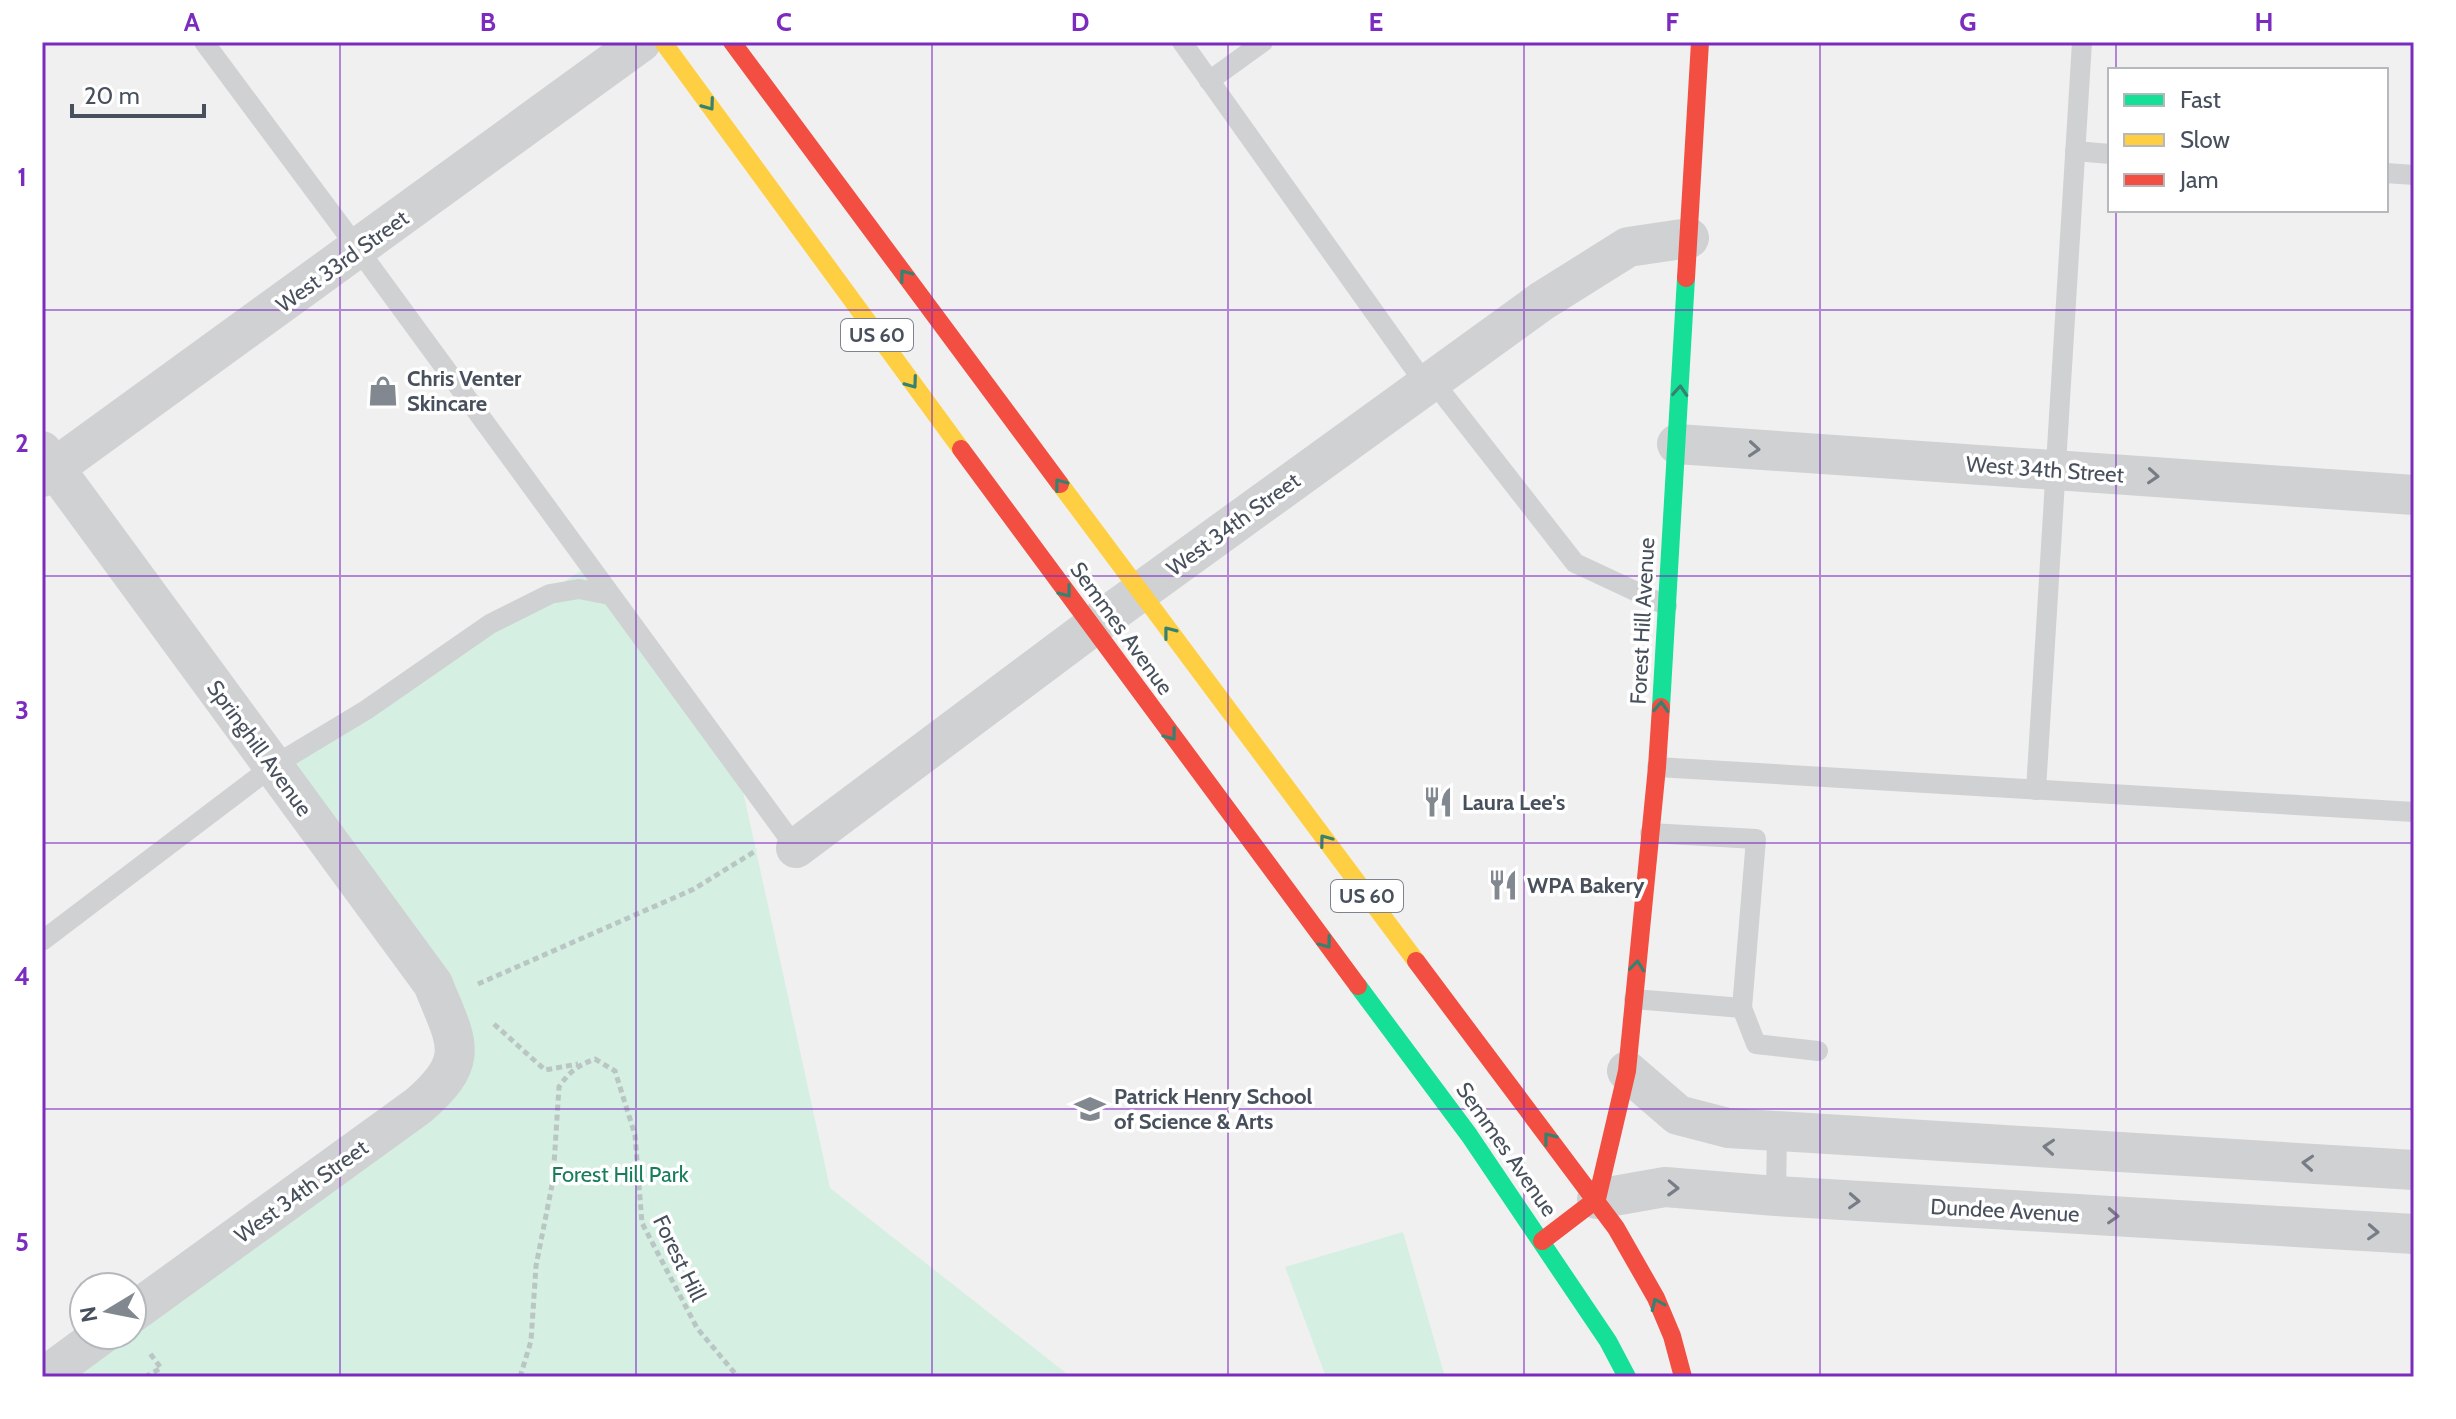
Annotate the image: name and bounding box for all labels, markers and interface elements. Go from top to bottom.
text: A [184,6,201,38]
text: B [480,6,496,38]
text: C [776,6,792,38]
text: D [1071,6,1089,38]
text: E [1369,6,1383,38]
text: F [1665,6,1679,38]
text: G [1959,6,1977,38]
text: H [2255,6,2273,38]
scale bar [72,68,204,118]
legend [2108,68,2388,212]
text: 20 m [84,81,140,110]
text: Fast [2180,85,2221,114]
one-way arrow [699,96,714,111]
text: Slow [2180,125,2230,154]
text: 1 [17,161,27,193]
text: Jam [2179,165,2218,194]
street label: West 33rd Street [271,204,414,318]
one-way arrow [900,270,915,284]
road number: US 60 [841,319,913,351]
place label: Chris Venter Skincare [407,365,522,417]
shop icon: Chris Venter Skincare [366,374,400,408]
one-way arrow [902,374,917,388]
one-way arrow [1671,384,1688,397]
text: 2 [15,427,29,459]
one-way arrow [1748,440,1761,457]
street label: West 34th Street [1965,451,2125,489]
street label: West 34th Street [1161,467,1306,582]
one-way arrow [2147,467,2160,484]
one-way arrow [1055,479,1069,493]
street label: Forest Hill Avenue [1625,537,1660,705]
street label: Semmes Avenue [1064,557,1179,700]
one-way arrow [1056,583,1071,597]
one-way arrow [1165,626,1179,641]
street label: Springhill Avenue [201,675,318,822]
text: 3 [15,694,29,726]
one-way arrow [1652,700,1669,713]
one-way arrow [1161,726,1176,740]
restaurant icon: Laura Lee's [1421,785,1455,819]
place label: Laura Lee's [1462,789,1565,816]
one-way arrow [1321,835,1335,849]
restaurant icon: WPA Bakery [1486,868,1520,902]
place label: WPA Bakery [1527,872,1645,899]
road number: US 60 [1331,880,1403,912]
one-way arrow [1316,935,1331,949]
one-way arrow [1629,959,1646,972]
text: 4 [14,960,30,992]
street label: Semmes Avenue [1450,1077,1563,1222]
place label: Patrick Henry School of Science & Arts [1114,1083,1313,1135]
school or university icon: Patrick Henry School of Science & Arts [1073,1092,1107,1126]
one-way arrow [1544,1132,1558,1147]
street label: West 34th Street [229,1134,374,1249]
one-way arrow [2042,1139,2055,1156]
one-way arrow [2301,1155,2314,1172]
park label: Forest Hill Park [551,1161,689,1188]
one-way arrow [1668,1180,1680,1197]
one-way arrow [1848,1192,1861,1209]
street label: Dundee Avenue [1930,1193,2080,1228]
one-way arrow [2107,1207,2120,1224]
street label: Forest Hill [647,1211,712,1306]
one-way arrow [2367,1223,2380,1240]
text: 5 [15,1226,29,1258]
north arrow [68,1271,148,1351]
one-way arrow [1651,1297,1667,1312]
text: N [74,1304,103,1324]

